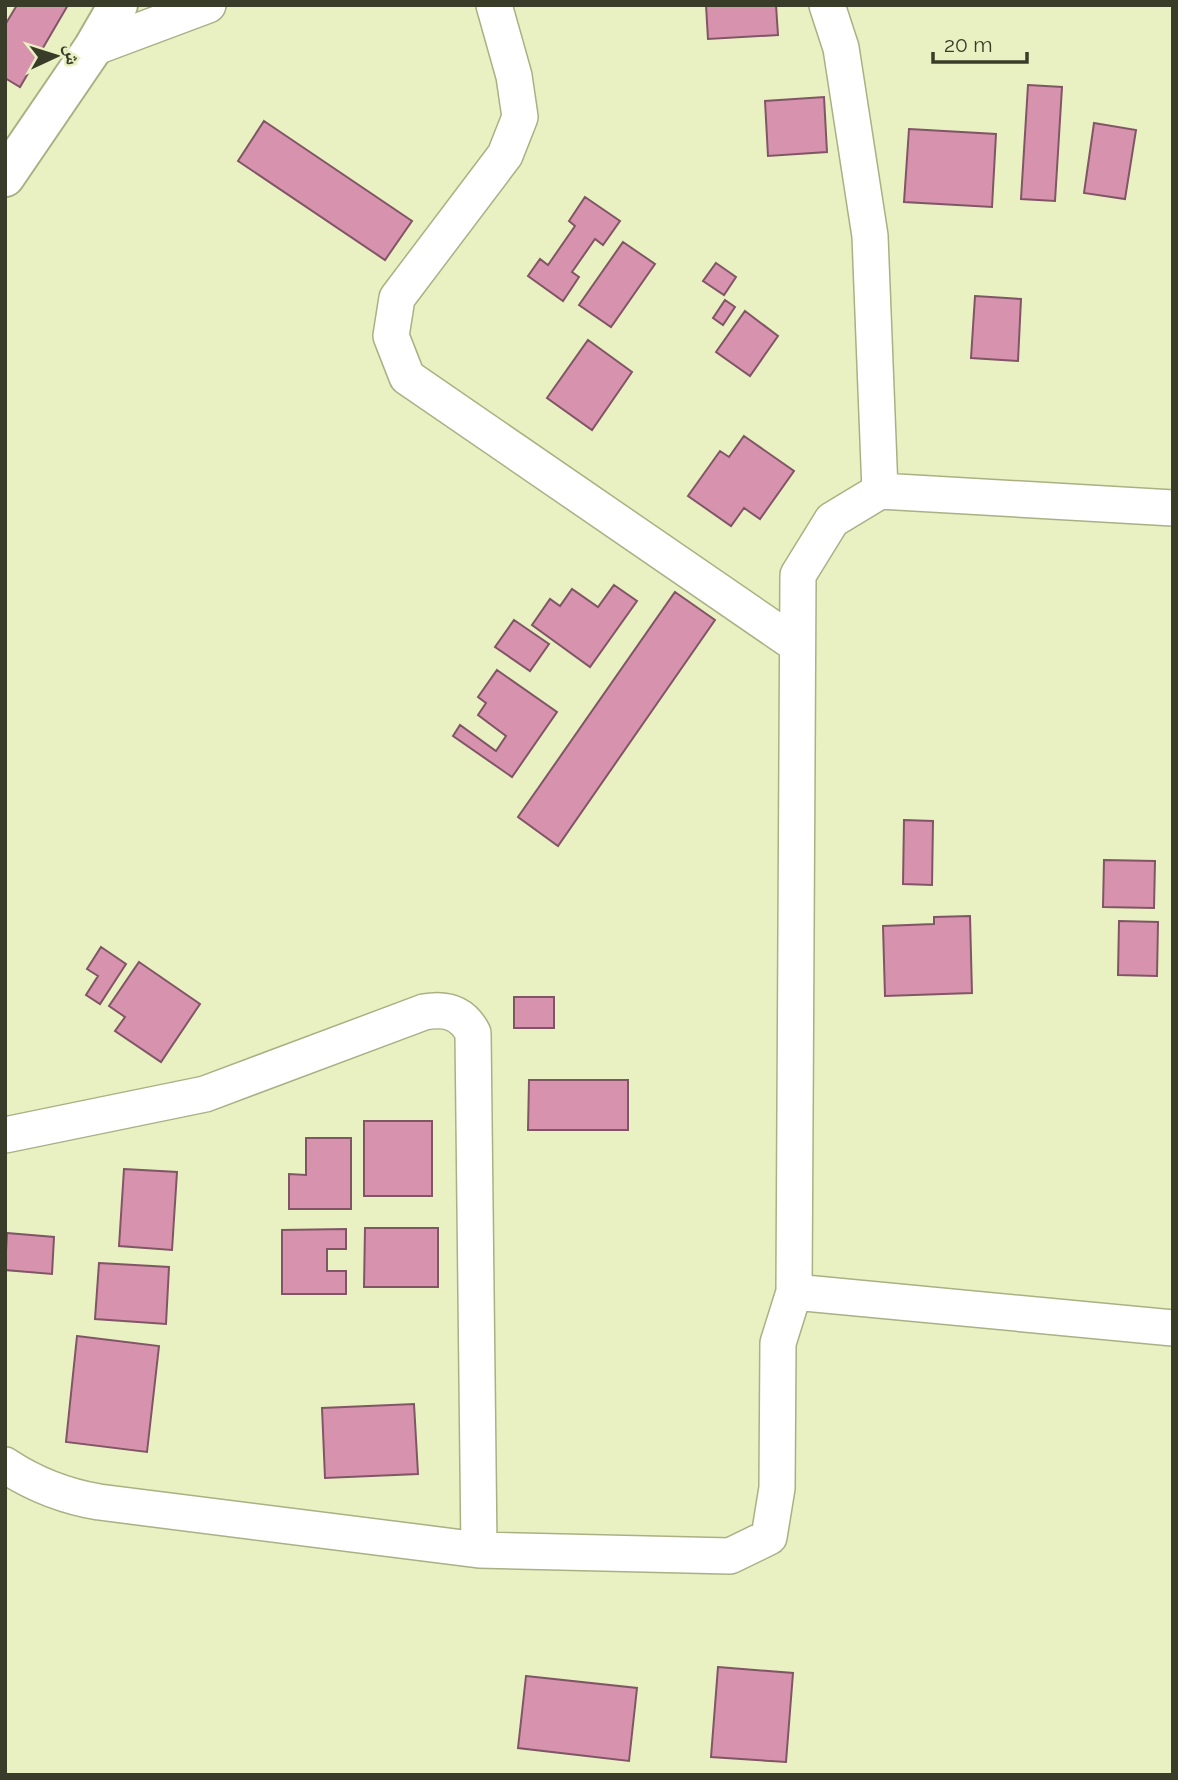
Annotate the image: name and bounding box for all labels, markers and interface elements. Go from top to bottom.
north arrow [21,21,91,91]
scale bar [933,21,1028,65]
text: 20 m [944,32,992,57]
text: ش [60,44,85,66]

